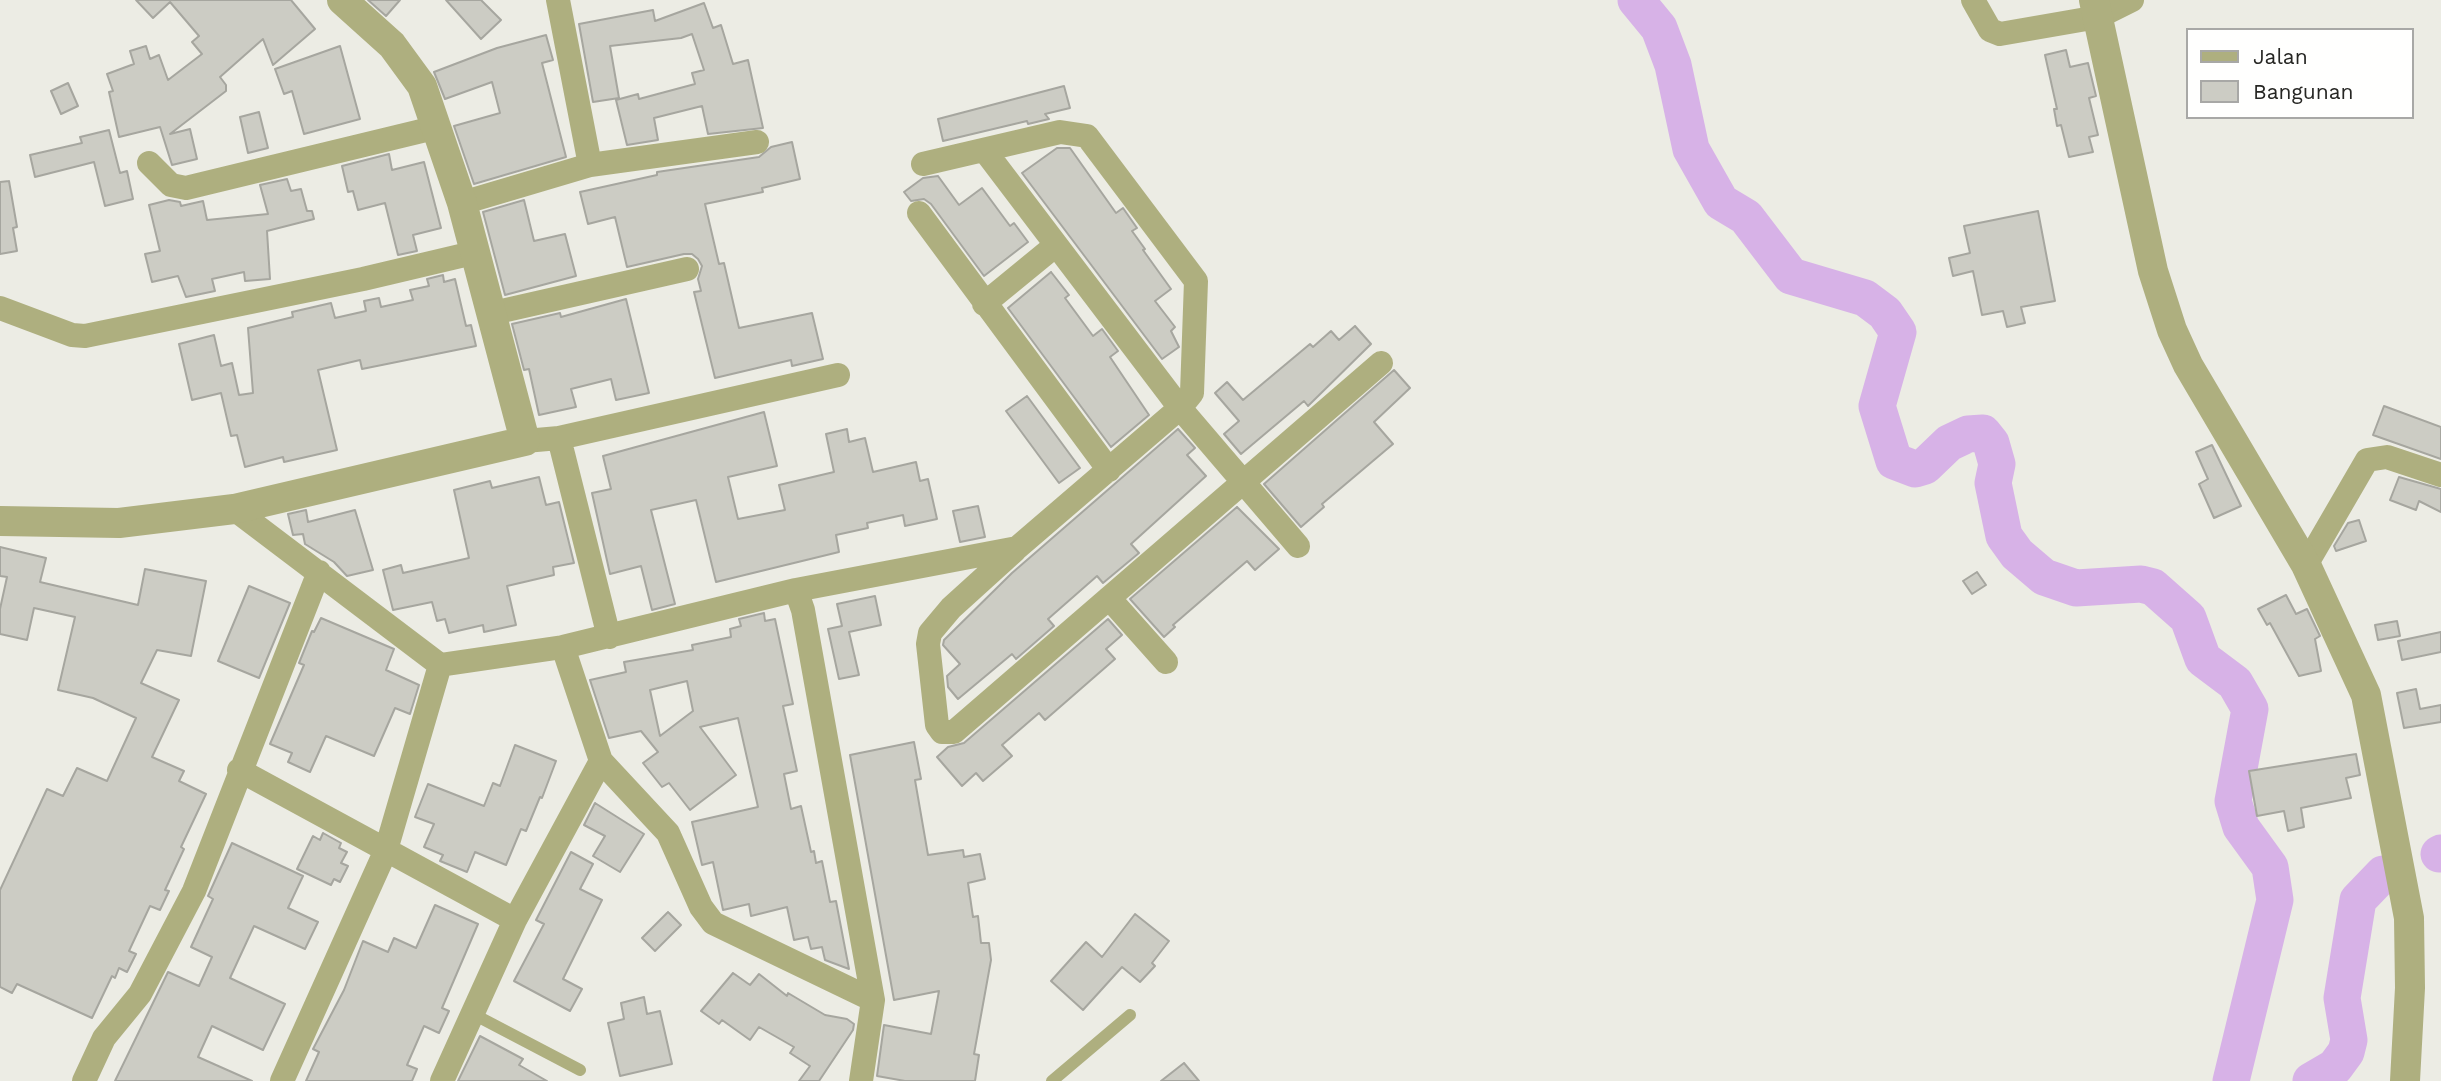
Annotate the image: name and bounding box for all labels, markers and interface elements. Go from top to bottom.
legend [2186,28,2413,119]
text: Jalan [2253,44,2308,69]
text: Bangunan [2253,79,2354,104]

